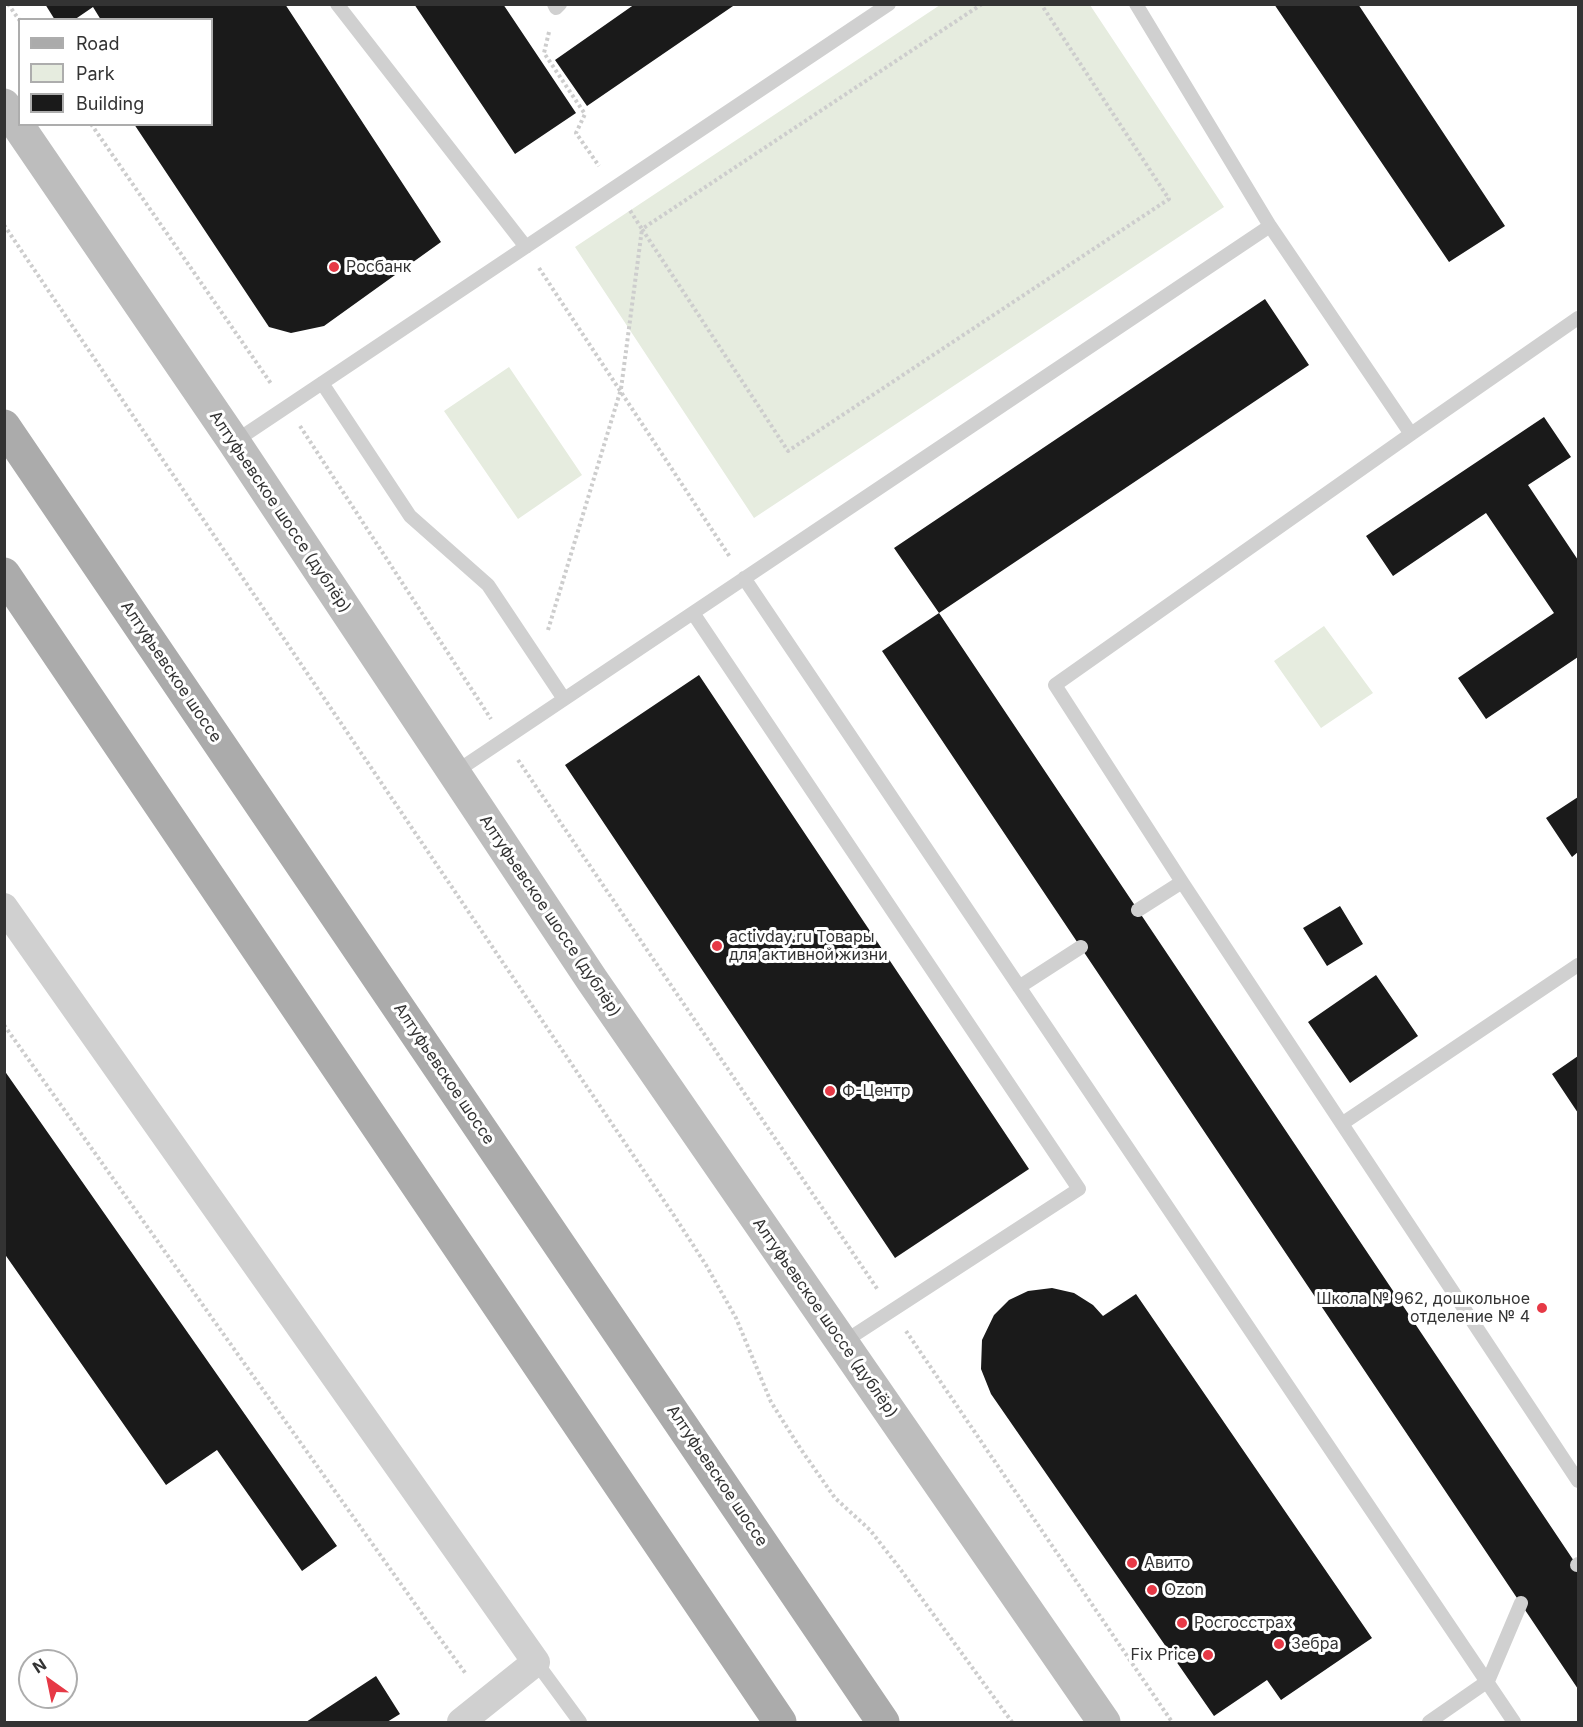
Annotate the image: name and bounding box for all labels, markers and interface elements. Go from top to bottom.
legend [18,18,213,126]
text: Road [76,33,119,54]
text: Park [76,63,115,84]
text: Building [76,93,144,114]
place label: Росбанк [346,257,411,277]
marker: Росбанк [327,260,341,274]
street label: Алтуфьевское шоссе (дублёр) [205,408,355,616]
street label: Алтуфьевское шоссе [117,598,225,746]
street label: Алтуфьевское шоссе (дублёр) [475,812,625,1020]
place label: activday.ru Товары для активной жизни [729,927,888,965]
marker: activday.ru Товары для активной жизни [710,939,724,953]
street label: Алтуфьевское шоссе [390,1000,498,1148]
place label: Ф-Центр [842,1081,910,1101]
marker: Ф-Центр [823,1084,837,1098]
street label: Алтуфьевское шоссе (дублёр) [749,1215,901,1421]
place label: Школа № 962, дошкольное отделение № 4 [1316,1289,1530,1327]
marker: Школа № 962, дошкольное отделение № 4 [1535,1301,1549,1315]
street label: Алтуфьевское шоссе [663,1402,771,1550]
place label: Авито [1144,1553,1190,1573]
marker: Авито [1125,1556,1139,1570]
place label: Ozon [1164,1580,1204,1600]
marker: Ozon [1145,1583,1159,1597]
place label: Росгосстрах [1194,1613,1293,1633]
marker: Росгосстрах [1175,1616,1189,1630]
place label: Зебра [1291,1634,1339,1654]
marker: Зебра [1272,1637,1286,1651]
place label: Fix Price [1131,1645,1196,1665]
marker: Fix Price [1201,1648,1215,1662]
north arrow [18,1649,78,1709]
text: N [29,1654,50,1677]

